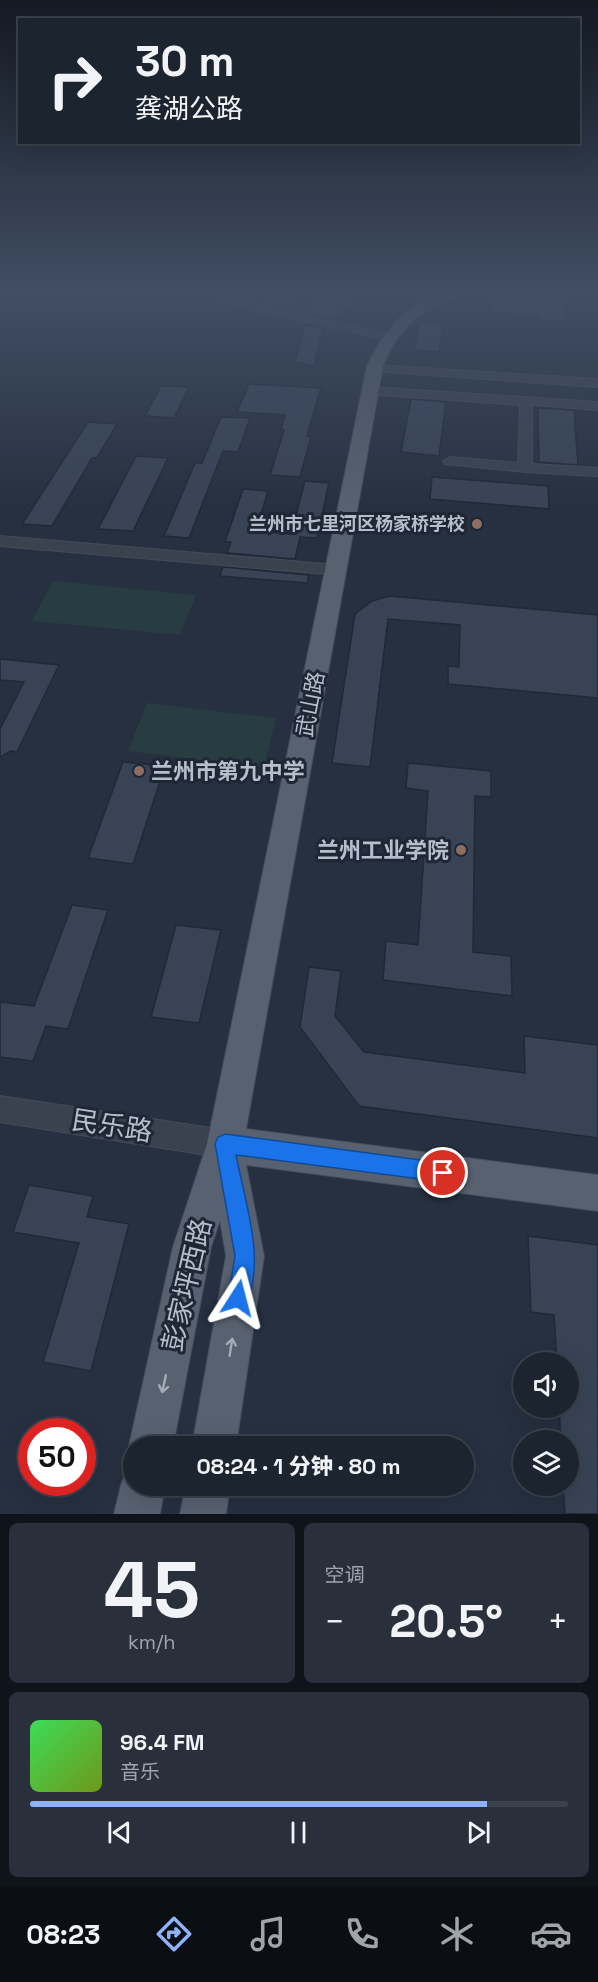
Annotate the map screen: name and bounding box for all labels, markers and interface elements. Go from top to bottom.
text: 30 m [135,35,234,88]
icon: right [36,42,114,120]
text: 龚湖公路 [135,91,243,126]
place label: 兰州市七里河区杨家桥学校 [249,512,465,535]
marker: 兰州市七里河区杨家桥学校 [470,517,484,531]
street label: 武山路 [290,669,330,739]
place label: 兰州市第九中学 [151,757,305,785]
marker: 兰州市第九中学 [132,764,146,778]
place label: 兰州工业学院 [317,836,449,864]
marker: 兰州工业学院 [454,843,468,857]
street label: 民乐路 [69,1102,155,1149]
pin [417,1147,468,1198]
icon: arrive [426,1156,459,1189]
street label: 彭家坪西路 [154,1215,219,1355]
position arrow [206,1266,270,1330]
one-way arrow [225,1337,236,1357]
map controls [513,1352,579,1496]
button: sound [513,1352,579,1418]
one-way arrow [158,1373,169,1393]
speed limit sign: 50 [18,1418,96,1496]
button: layers [513,1430,579,1496]
text: 08:24 · 1 分钟 · 80 m [196,1452,401,1480]
text: 45 [104,1540,200,1640]
text: 空调 [325,1562,365,1588]
text: 20.5° [390,1593,503,1650]
text: − [325,1601,345,1643]
text: + [548,1601,568,1643]
text: km/h [128,1629,176,1655]
text: 96.4 FM [120,1728,204,1756]
text: 音乐 [120,1759,160,1785]
icon: previous [103,1816,136,1849]
icon: pause [282,1816,315,1849]
icon: next [462,1816,495,1849]
icon: directions [153,1913,195,1955]
icon: music [247,1913,289,1955]
icon: phone [341,1913,383,1955]
icon: climate [436,1913,478,1955]
icon: car [530,1913,572,1955]
text: 08:23 [26,1917,100,1952]

